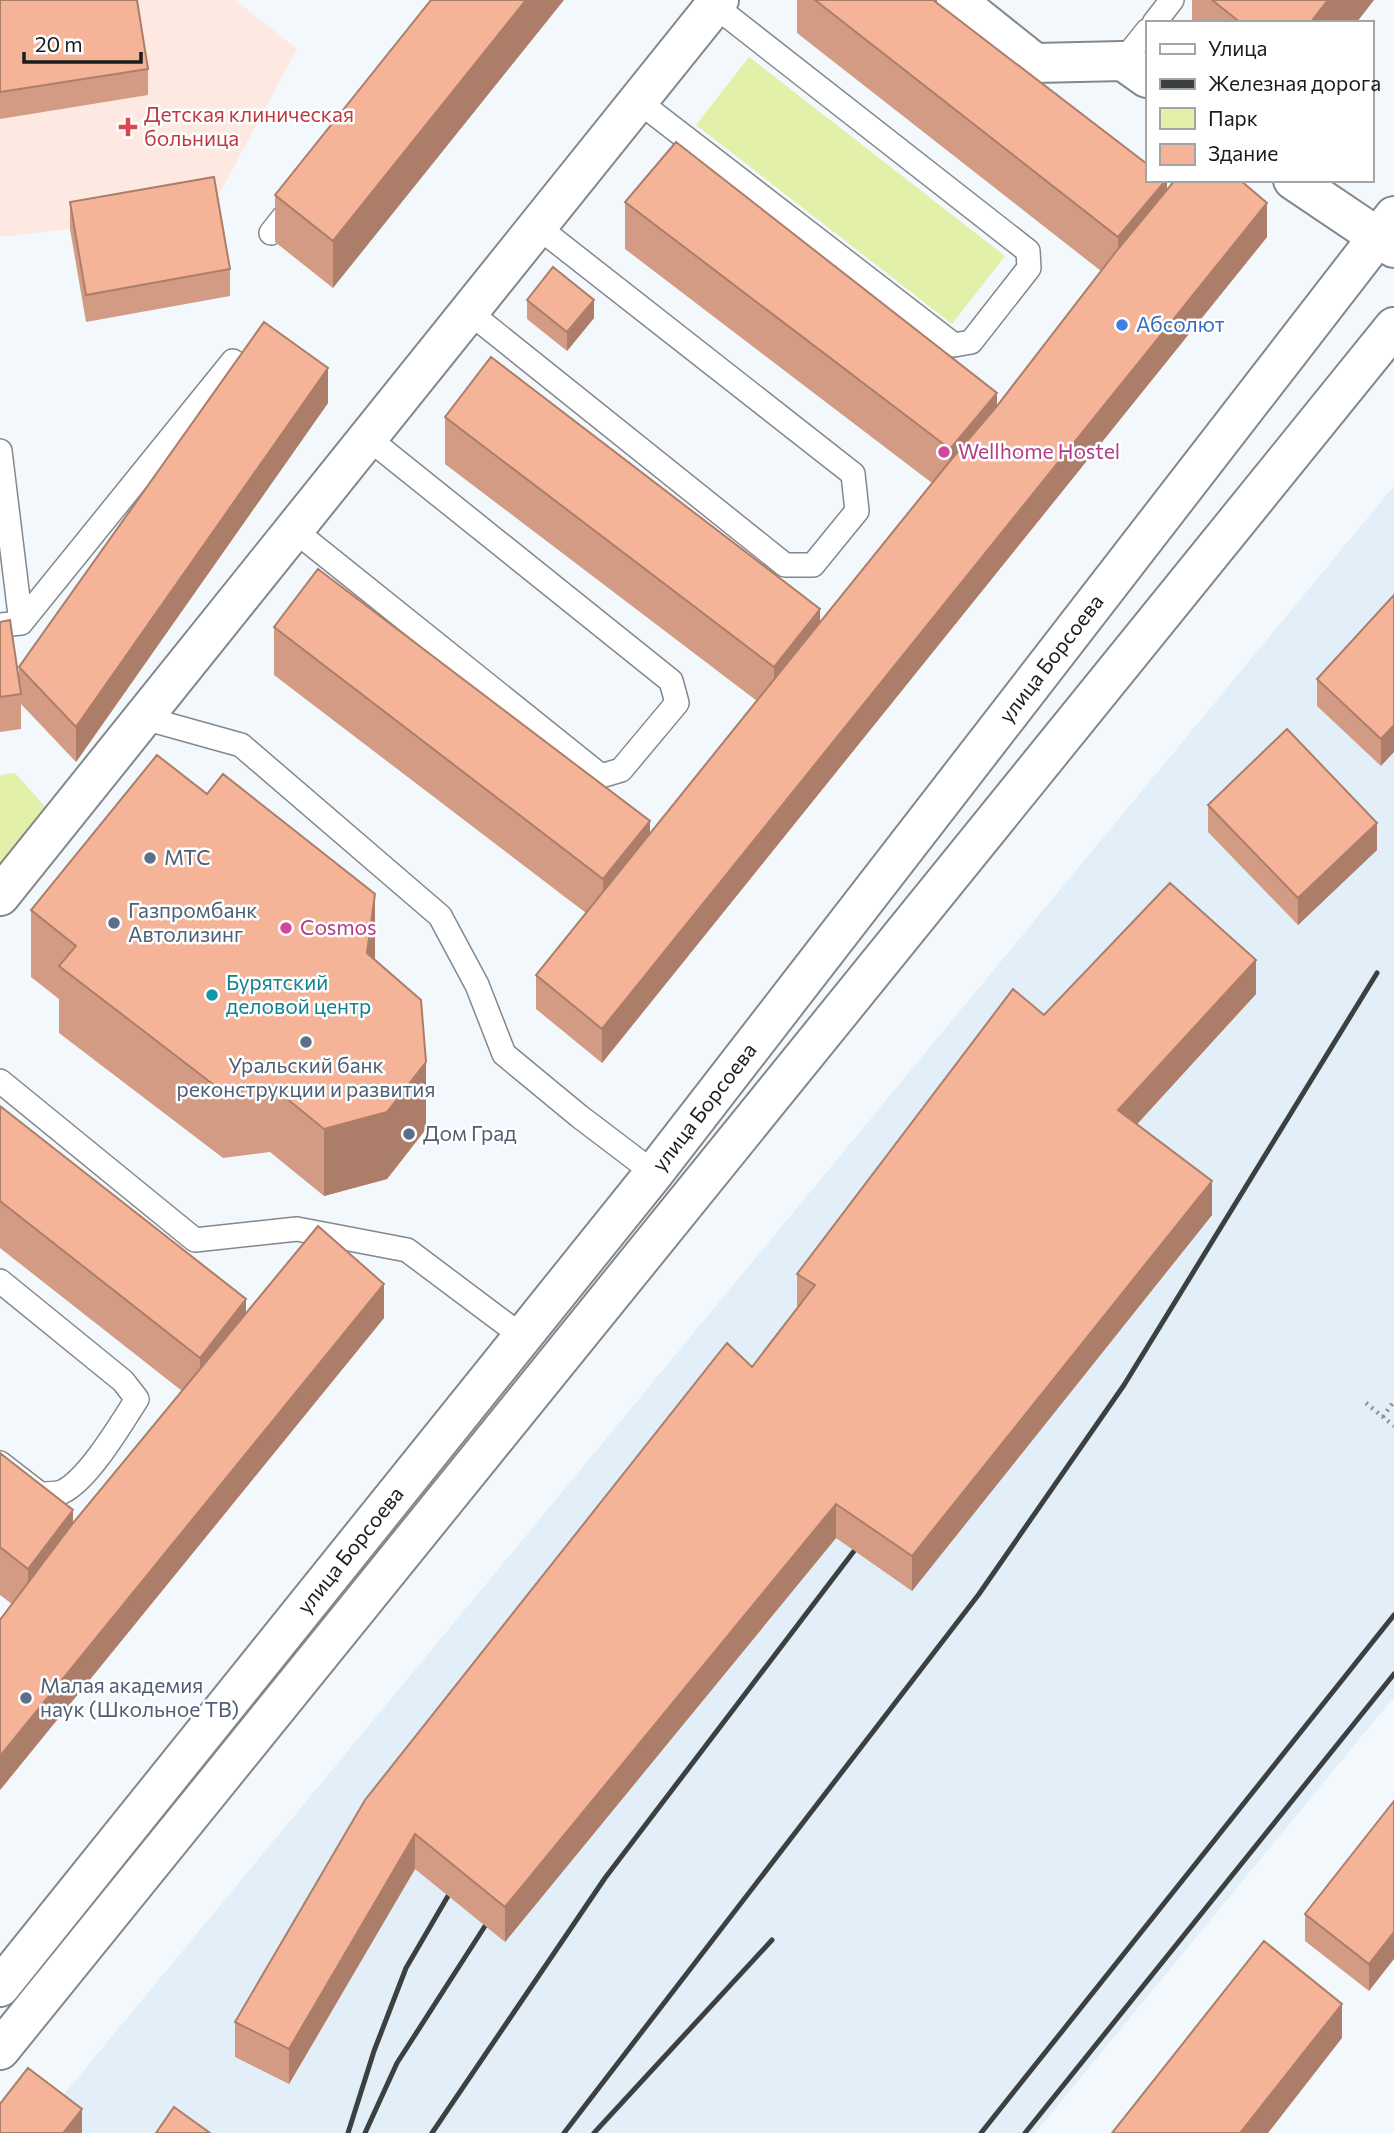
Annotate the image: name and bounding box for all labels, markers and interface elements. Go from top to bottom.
scale bar [24,21,142,65]
legend [1146,21,1373,182]
text: 20 m [35,31,83,56]
text: Улица [1208,35,1267,60]
text: Железная дорога [1208,70,1381,95]
place label: Детская клиническая больница [144,101,354,150]
text: Парк [1208,105,1258,130]
marker: Детская клиническая больница [118,117,138,137]
text: Здание [1208,140,1278,165]
place label: Абсолют [1136,311,1225,336]
marker: Абсолют [1114,317,1130,333]
place label: Wellhome Hostel [958,438,1120,463]
marker: Wellhome Hostel [936,444,952,460]
street label: улица Борсоева [993,589,1108,727]
place label: МТС [164,844,211,869]
marker: МТС [142,850,158,866]
place label: Газпромбанк Автолизинг [128,897,258,946]
place label: Cosmos [300,914,377,939]
marker: Газпромбанк Автолизинг [106,915,122,931]
marker: Cosmos [278,920,294,936]
place label: Бурятский деловой центр [226,969,371,1018]
marker: Бурятский деловой центр [204,987,220,1003]
marker: Уральский банк реконструкции и развития [298,1034,314,1050]
street label: улица Борсоева [646,1037,761,1176]
place label: Уральский банк реконструкции и развития [177,1052,435,1101]
place label: Дом Град [423,1120,517,1145]
marker: Дом Град [401,1126,417,1142]
street label: улица Борсоева [291,1481,408,1618]
place label: Малая академия наук (Школьное ТВ) [40,1672,239,1721]
marker: Малая академия наук (Школьное ТВ) [18,1690,34,1706]

